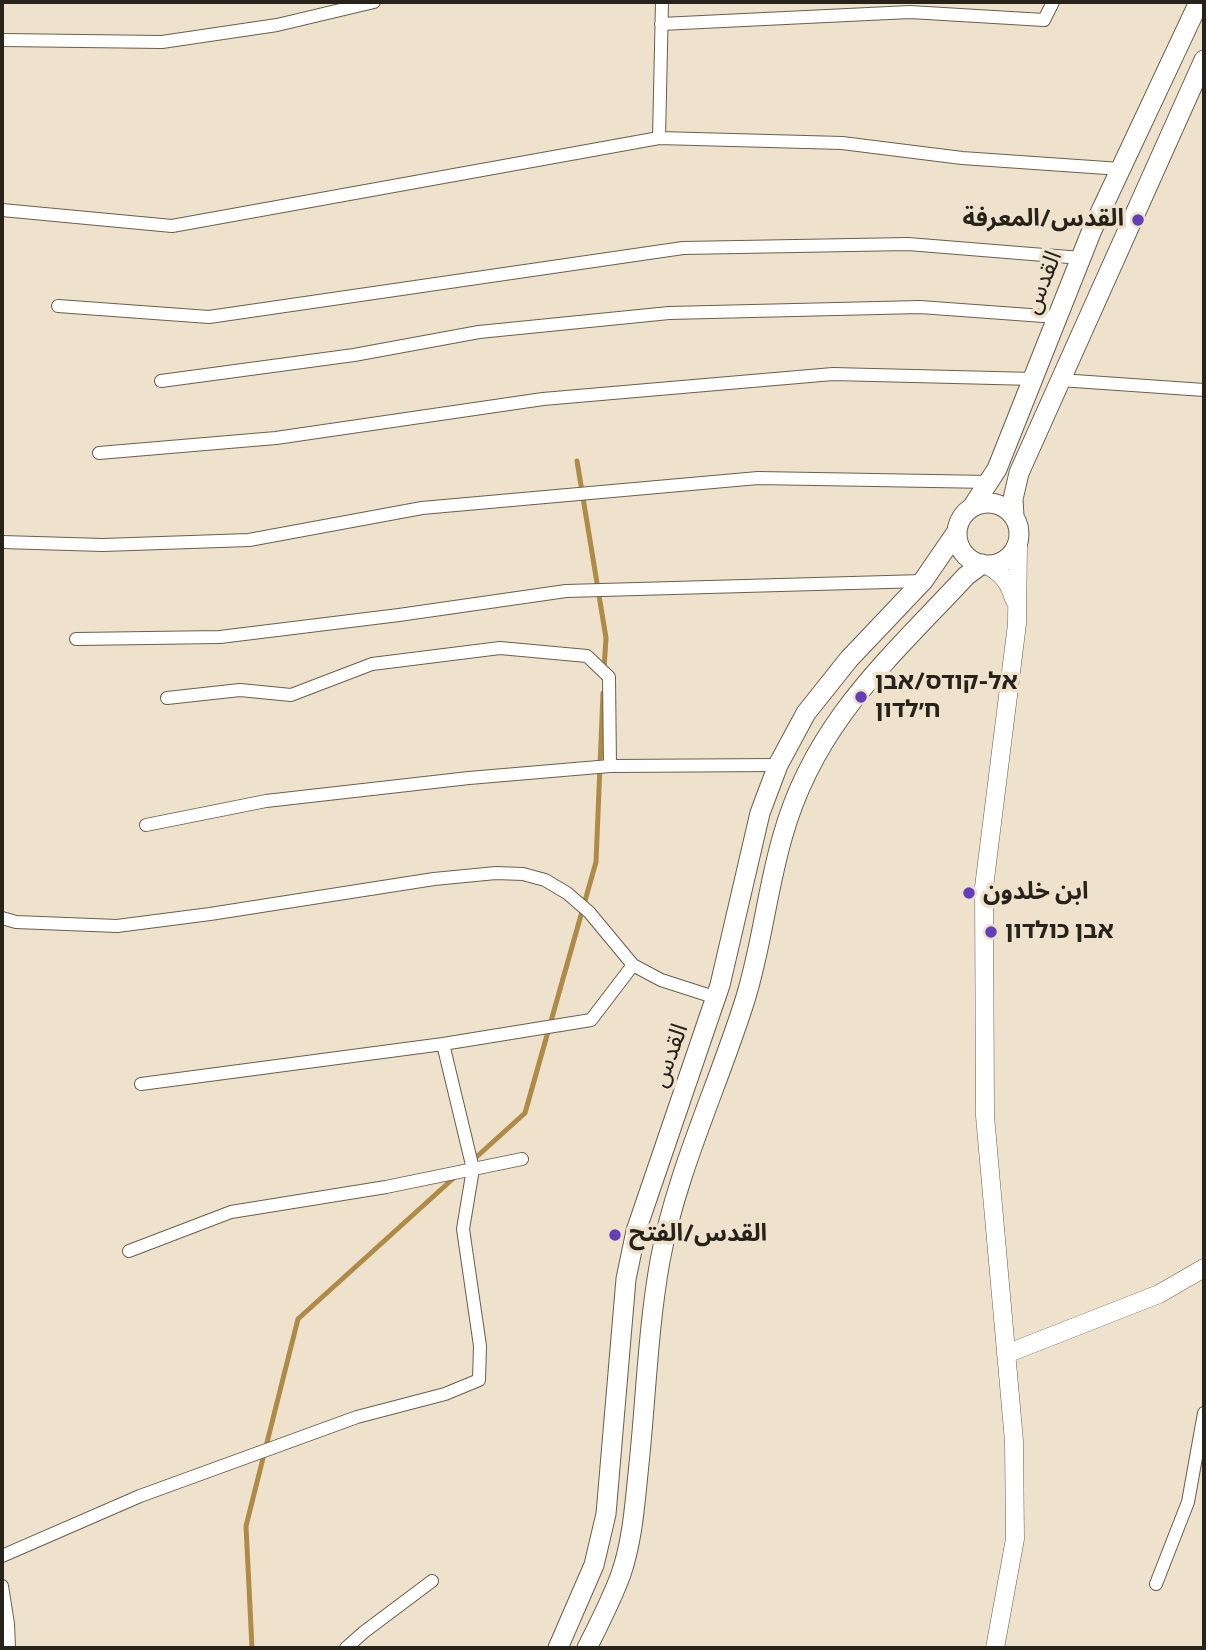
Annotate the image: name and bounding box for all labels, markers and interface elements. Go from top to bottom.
place label: القدس/المعرفة [962,206,1124,234]
marker: القدس/المعرفة [1130,212,1146,228]
street label: القدس [1018,247,1070,319]
place label: אל-קודס/אבן ח׳לדון [875,669,1018,725]
marker: אל-קודס/אבן ח׳לדון [853,689,869,705]
place label: ابن خلدون [983,879,1089,907]
marker: ابن خلدون [961,885,977,901]
place label: אבן כולדון [1005,918,1114,946]
marker: אבן כולדון [983,924,999,940]
street label: القدس [646,1020,696,1092]
place label: القدس/الفتح [629,1221,767,1249]
marker: القدس/الفتح [607,1227,623,1243]

